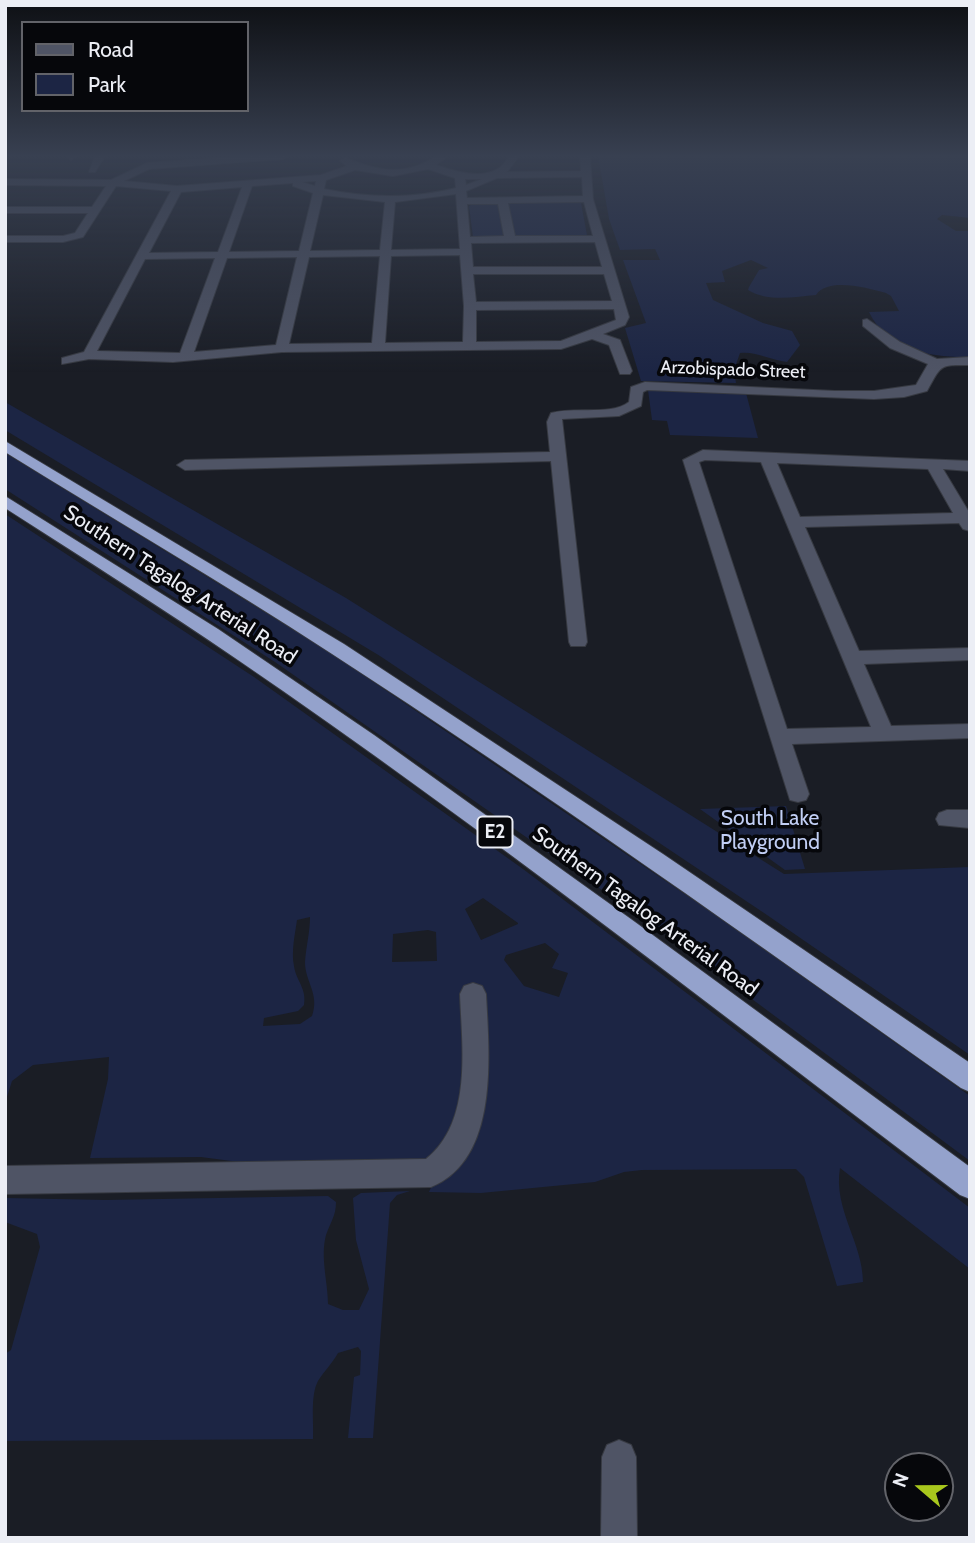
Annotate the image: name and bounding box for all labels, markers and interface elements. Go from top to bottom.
legend [21,21,248,112]
text: Road [88,37,134,62]
text: Park [88,72,126,97]
street label: Arzobispado Street [660,357,806,383]
street label: Southern Tagalog Arterial Road [59,500,301,670]
park label: South Lake Playground [720,806,820,856]
road number: E2 [477,817,512,848]
street label: Southern Tagalog Arterial Road [527,822,763,1002]
north arrow [884,1452,954,1522]
text: N [888,1470,914,1491]

